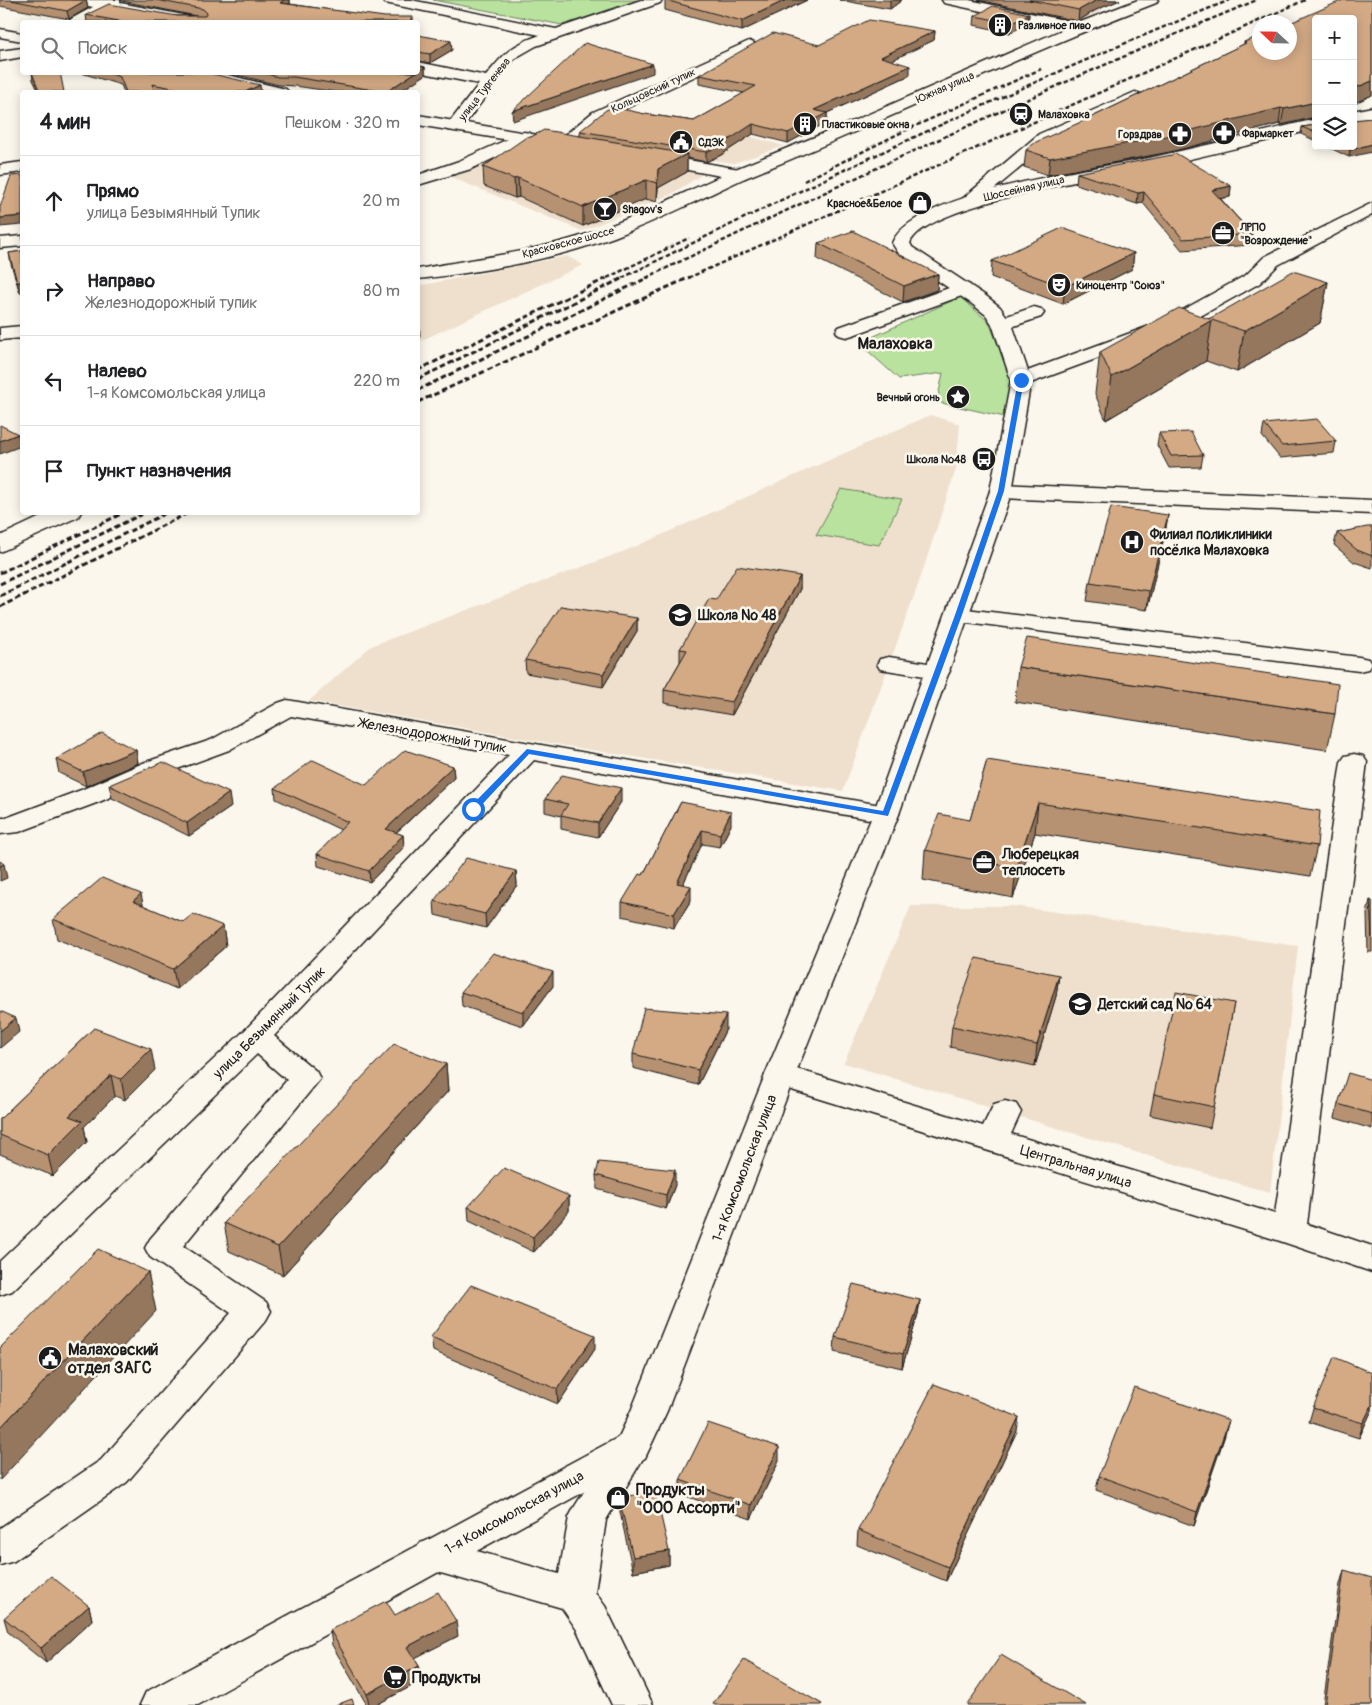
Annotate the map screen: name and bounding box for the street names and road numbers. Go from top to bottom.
street label: улица Тургенева [455,55,513,124]
street label: Кольцовский тупик [609,65,698,116]
street label: Южная улица [914,69,976,106]
street label: Шоссейная улица [983,173,1066,204]
street label: Красковское шоссе [521,224,616,261]
street label: Железнодорожный тупик [356,714,508,757]
street label: улица Безымянный Тупик [209,963,329,1083]
street label: 1-я Комсомольская улица [709,1092,780,1244]
street label: Центральная улица [1018,1141,1134,1192]
street label: 1-я Комсомольская улица [442,1467,587,1558]

